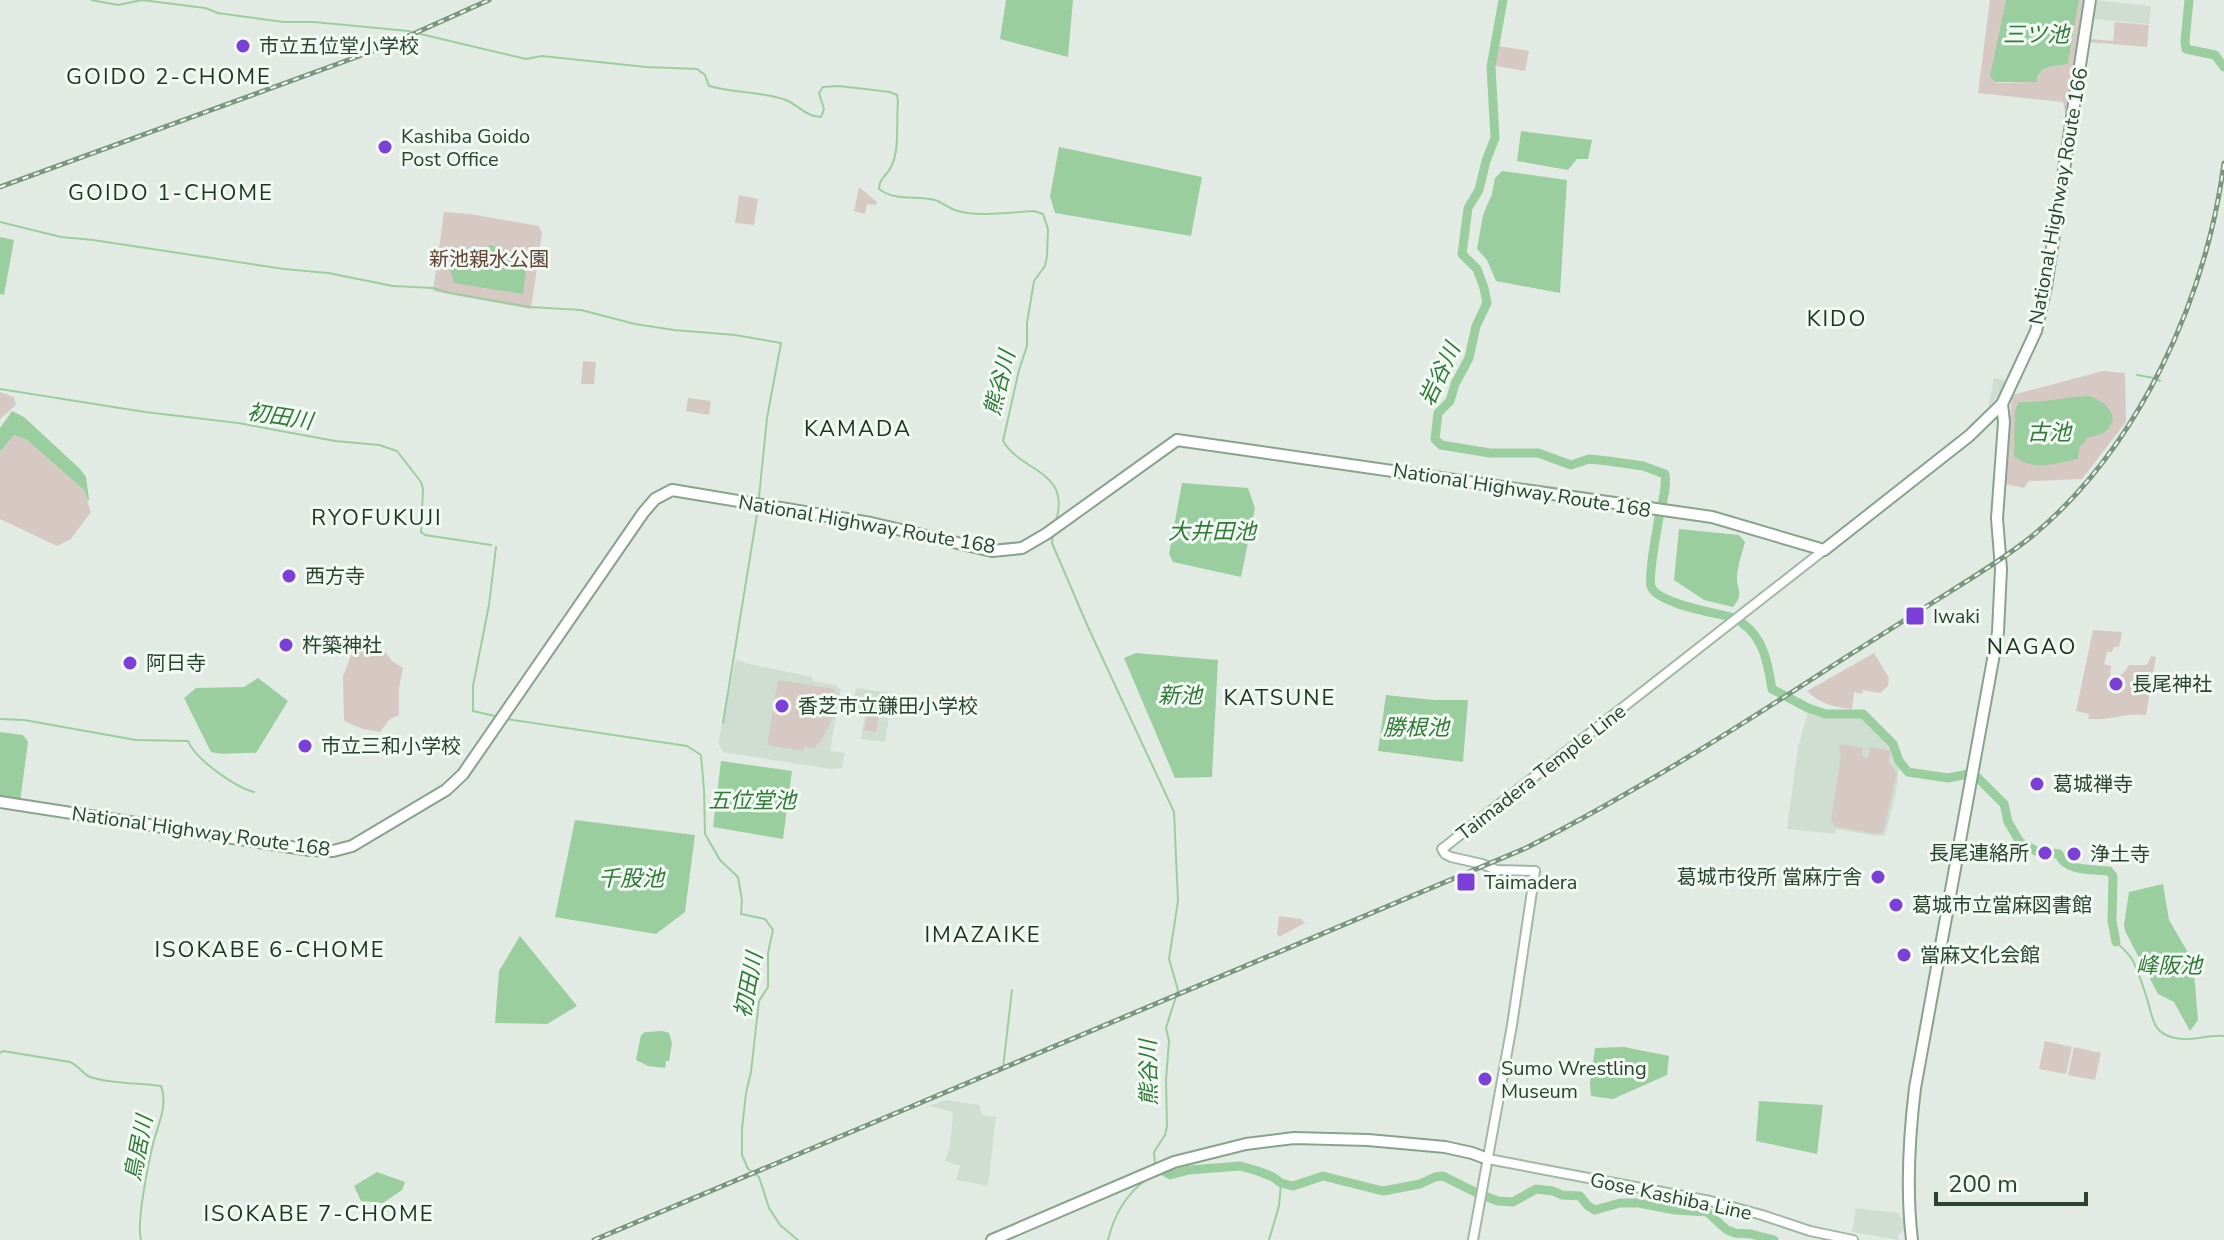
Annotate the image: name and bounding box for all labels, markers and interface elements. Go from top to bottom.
water label: 三ツ池 [2003,20,2071,50]
place label: 市立五位堂小学校 [259,33,419,60]
marker: 市立五位堂小学校 [234,37,252,55]
district label: GOIDO 2-CHOME [66,62,272,92]
street label: National Highway Route 166 [2023,65,2094,327]
place label: Kashiba Goido Post Office [401,123,530,173]
marker: Kashiba Goido Post Office [376,138,394,156]
district label: GOIDO 1-CHOME [68,178,274,208]
park label: 新池親水公園 [429,246,549,273]
district label: KIDO [1807,304,1867,334]
water label: 岩谷川 [1412,336,1468,411]
water label: 熊谷川 [977,346,1023,419]
water label: 初田川 [245,397,317,437]
district label: KAMADA [804,414,912,444]
water label: 古池 [2027,418,2073,448]
street label: National Highway Route 168 [1391,457,1653,524]
street label: National Highway Route 168 [736,489,998,560]
district label: RYOFUKUJI [311,503,443,533]
water label: 大井田池 [1168,517,1258,547]
place label: 西方寺 [305,563,365,590]
marker: 西方寺 [280,567,298,585]
place label: Iwaki [1933,603,1980,630]
marker: Iwaki [1904,605,1926,627]
place label: 杵築神社 [302,632,382,659]
district label: NAGAO [1987,632,2077,662]
marker: 杵築神社 [277,636,295,654]
place label: 阿日寺 [146,650,206,677]
marker: 阿日寺 [121,654,139,672]
place label: 長尾神社 [2132,671,2212,698]
marker: 長尾神社 [2107,675,2125,693]
water label: 新池 [1158,681,1204,711]
district label: KATSUNE [1224,683,1336,713]
place label: 香芝市立鎌田小学校 [798,693,978,720]
marker: 香芝市立鎌田小学校 [773,697,791,715]
street label: Taimadera Temple Line [1451,698,1631,847]
water label: 勝根池 [1383,713,1451,743]
place label: 市立三和小学校 [321,733,461,760]
marker: 市立三和小学校 [296,737,314,755]
place label: 葛城禅寺 [2053,771,2133,798]
marker: 葛城禅寺 [2028,775,2046,793]
water label: 五位堂池 [708,786,798,816]
street label: National Highway Route 168 [70,800,332,863]
place label: 長尾連絡所 [1929,840,2029,867]
place label: 浄土寺 [2090,841,2150,868]
marker: 長尾連絡所 [2036,844,2054,862]
marker: 浄土寺 [2065,845,2083,863]
water label: 千股池 [598,864,666,894]
place label: 葛城市役所 當麻庁舎 [1677,864,1862,891]
marker: 葛城市役所 當麻庁舎 [1869,868,1887,886]
place label: Taimadera [1484,869,1577,896]
marker: Taimadera [1455,871,1477,893]
place label: 葛城市立當麻図書館 [1912,892,2092,919]
marker: 葛城市立當麻図書館 [1887,896,1905,914]
district label: IMAZAIKE [924,920,1042,950]
district label: ISOKABE 6-CHOME [154,935,386,965]
place label: 當麻文化会館 [1920,942,2040,969]
marker: 當麻文化会館 [1895,946,1913,964]
water label: 初田川 [728,948,770,1020]
water label: 峰阪池 [2136,951,2204,981]
water label: 熊谷川 [1133,1038,1165,1106]
place label: Sumo Wrestling Museum [1501,1055,1647,1105]
marker: Sumo Wrestling Museum [1476,1070,1494,1088]
water label: 鳥居川 [118,1111,160,1183]
scale bar [1936,1156,2086,1206]
street label: Gose Kashiba Line [1588,1166,1754,1227]
text: 200 m [1948,1168,2018,1200]
district label: ISOKABE 7-CHOME [203,1199,435,1229]

